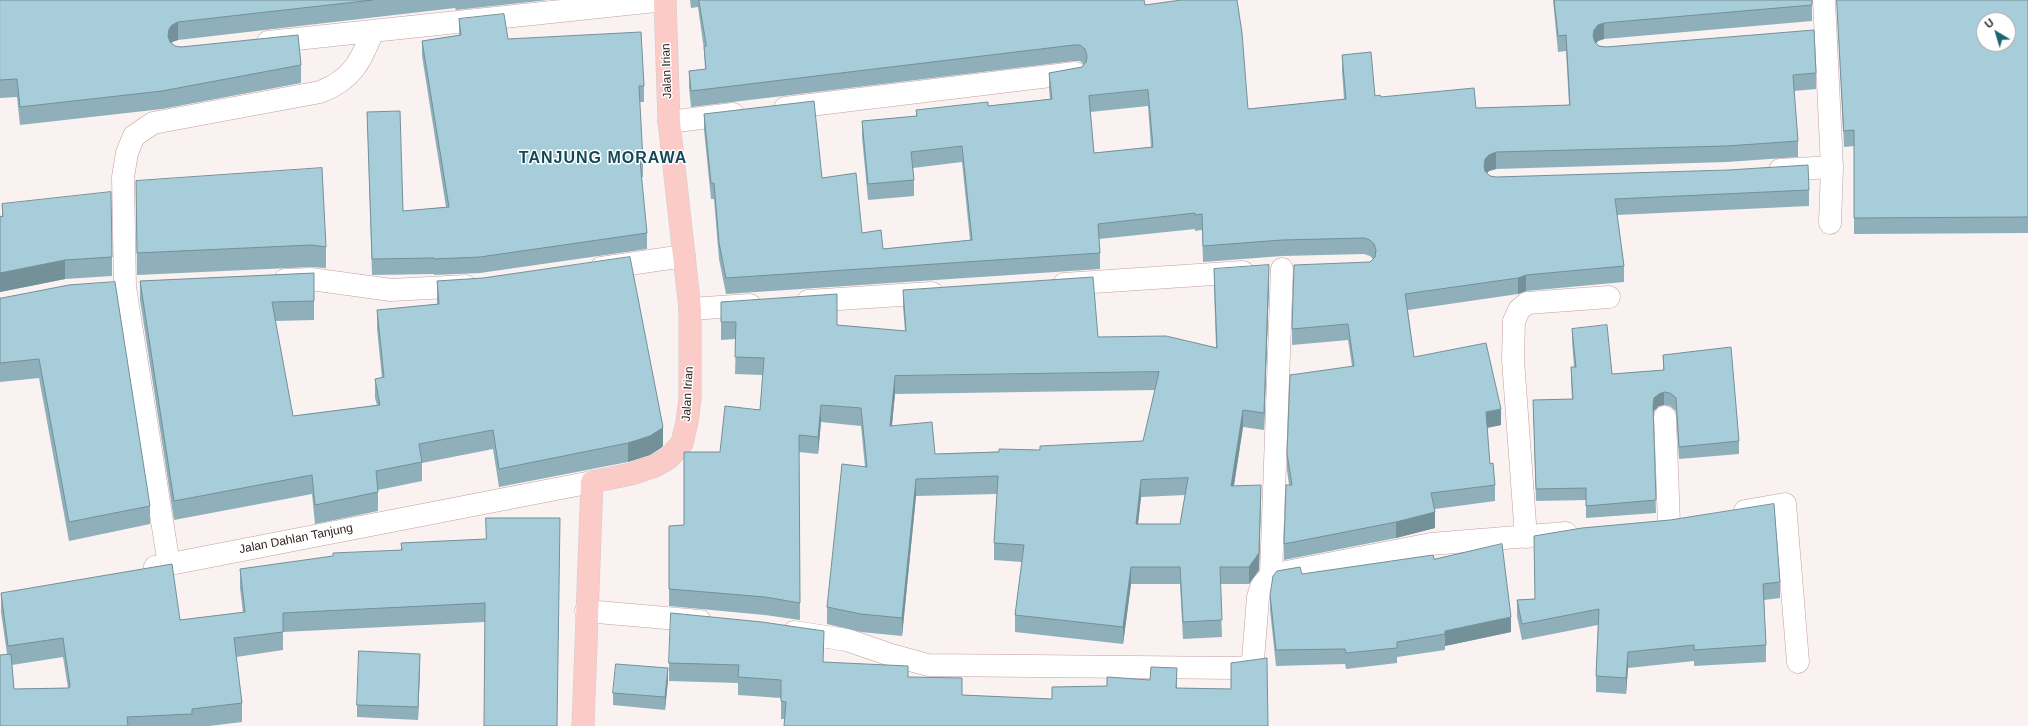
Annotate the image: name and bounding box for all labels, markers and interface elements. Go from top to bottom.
north arrow [1976,12,2016,52]
text: U [1982,16,1996,31]
street label: Jalan Irian [659,43,675,99]
district label: TANJUNG MORAWA [519,149,687,169]
street label: Jalan Irian [679,366,697,422]
street label: Jalan Dahlan Tanjung [238,521,354,557]

